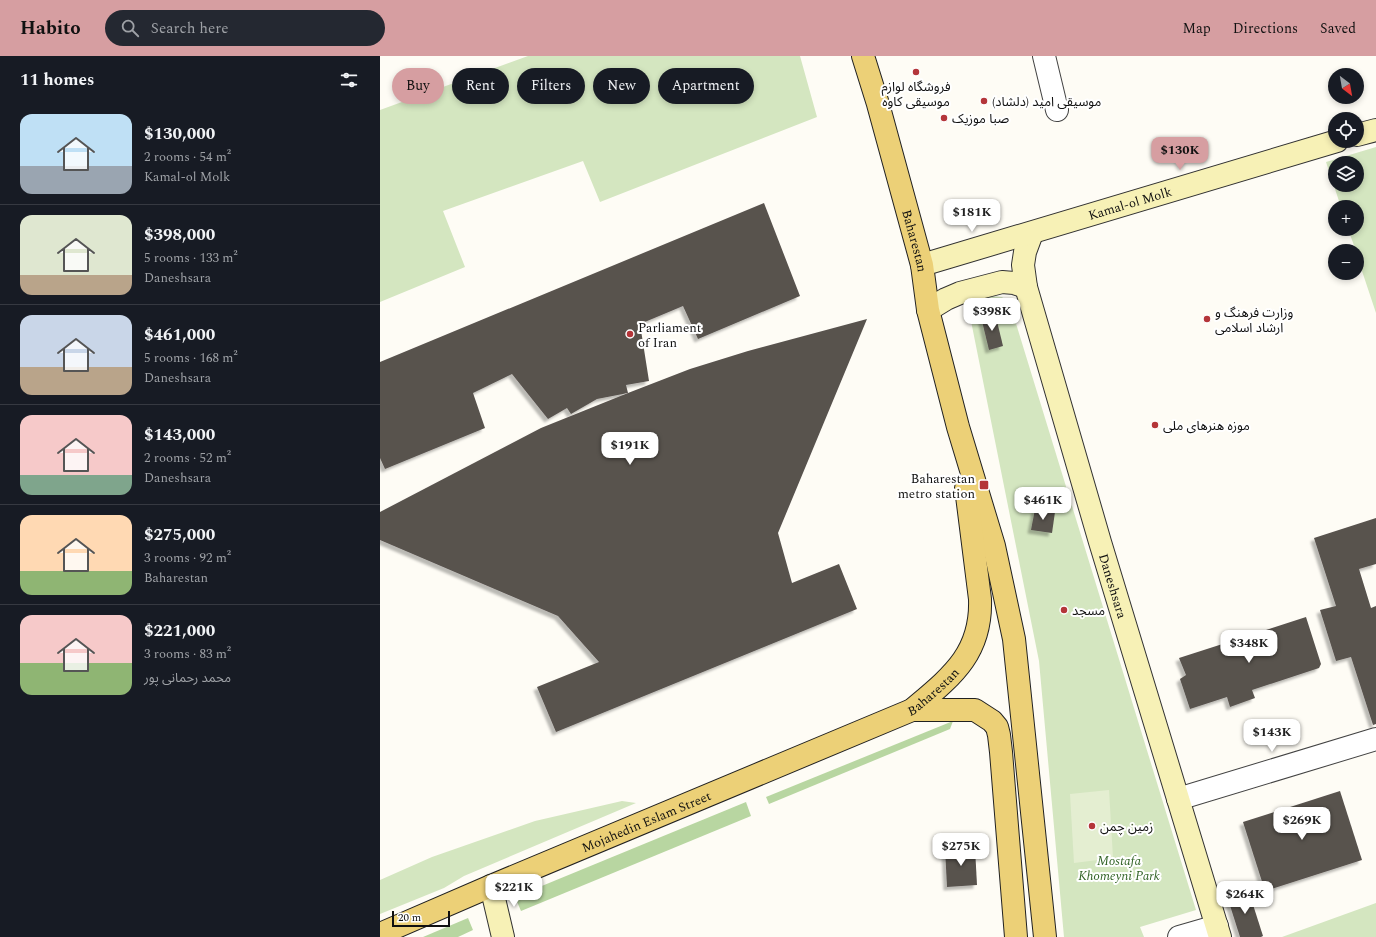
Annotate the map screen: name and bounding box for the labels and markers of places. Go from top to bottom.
marker: فروشگاه لوازم موسیقی کاوه [911,67,921,77]
place label: فروشگاه لوازم موسیقی کاوه [881,77,951,112]
place label: موسیقی امید (دلشاد) [992,92,1101,112]
marker: موسیقی امید (دلشاد) [979,96,989,106]
place label: صبا موزیک [952,109,1009,129]
marker: صبا موزیک [939,113,949,123]
pin: $130K [1152,137,1208,171]
pin: $181K [944,199,1000,233]
pin: $398K [964,298,1020,332]
place label: وزارت فرهنگ و ارشاد اسلامی [1215,303,1294,338]
marker: وزارت فرهنگ و ارشاد اسلامی [1202,314,1212,324]
place label: Parliament of Iran [638,318,702,353]
marker: Parliament of Iran [625,329,635,339]
place label: موزه هنرهای ملی [1163,416,1250,436]
marker: موزه هنرهای ملی [1150,420,1160,430]
pin: $191K [602,432,658,466]
place label: Baharestan metro station [898,469,975,504]
marker: Baharestan metro station [978,479,990,491]
pin: $461K [1015,487,1071,521]
place label: مسجد [1072,601,1105,621]
marker: مسجد [1059,605,1069,615]
pin: $348K [1221,630,1277,664]
pin: $143K [1244,719,1300,753]
pin: $269K [1274,807,1330,841]
place label: زمین چمن [1100,817,1153,837]
marker: زمین چمن [1087,821,1097,831]
pin: $275K [933,833,989,867]
pin: $221K [486,874,542,908]
pin: $264K [1217,881,1273,915]

